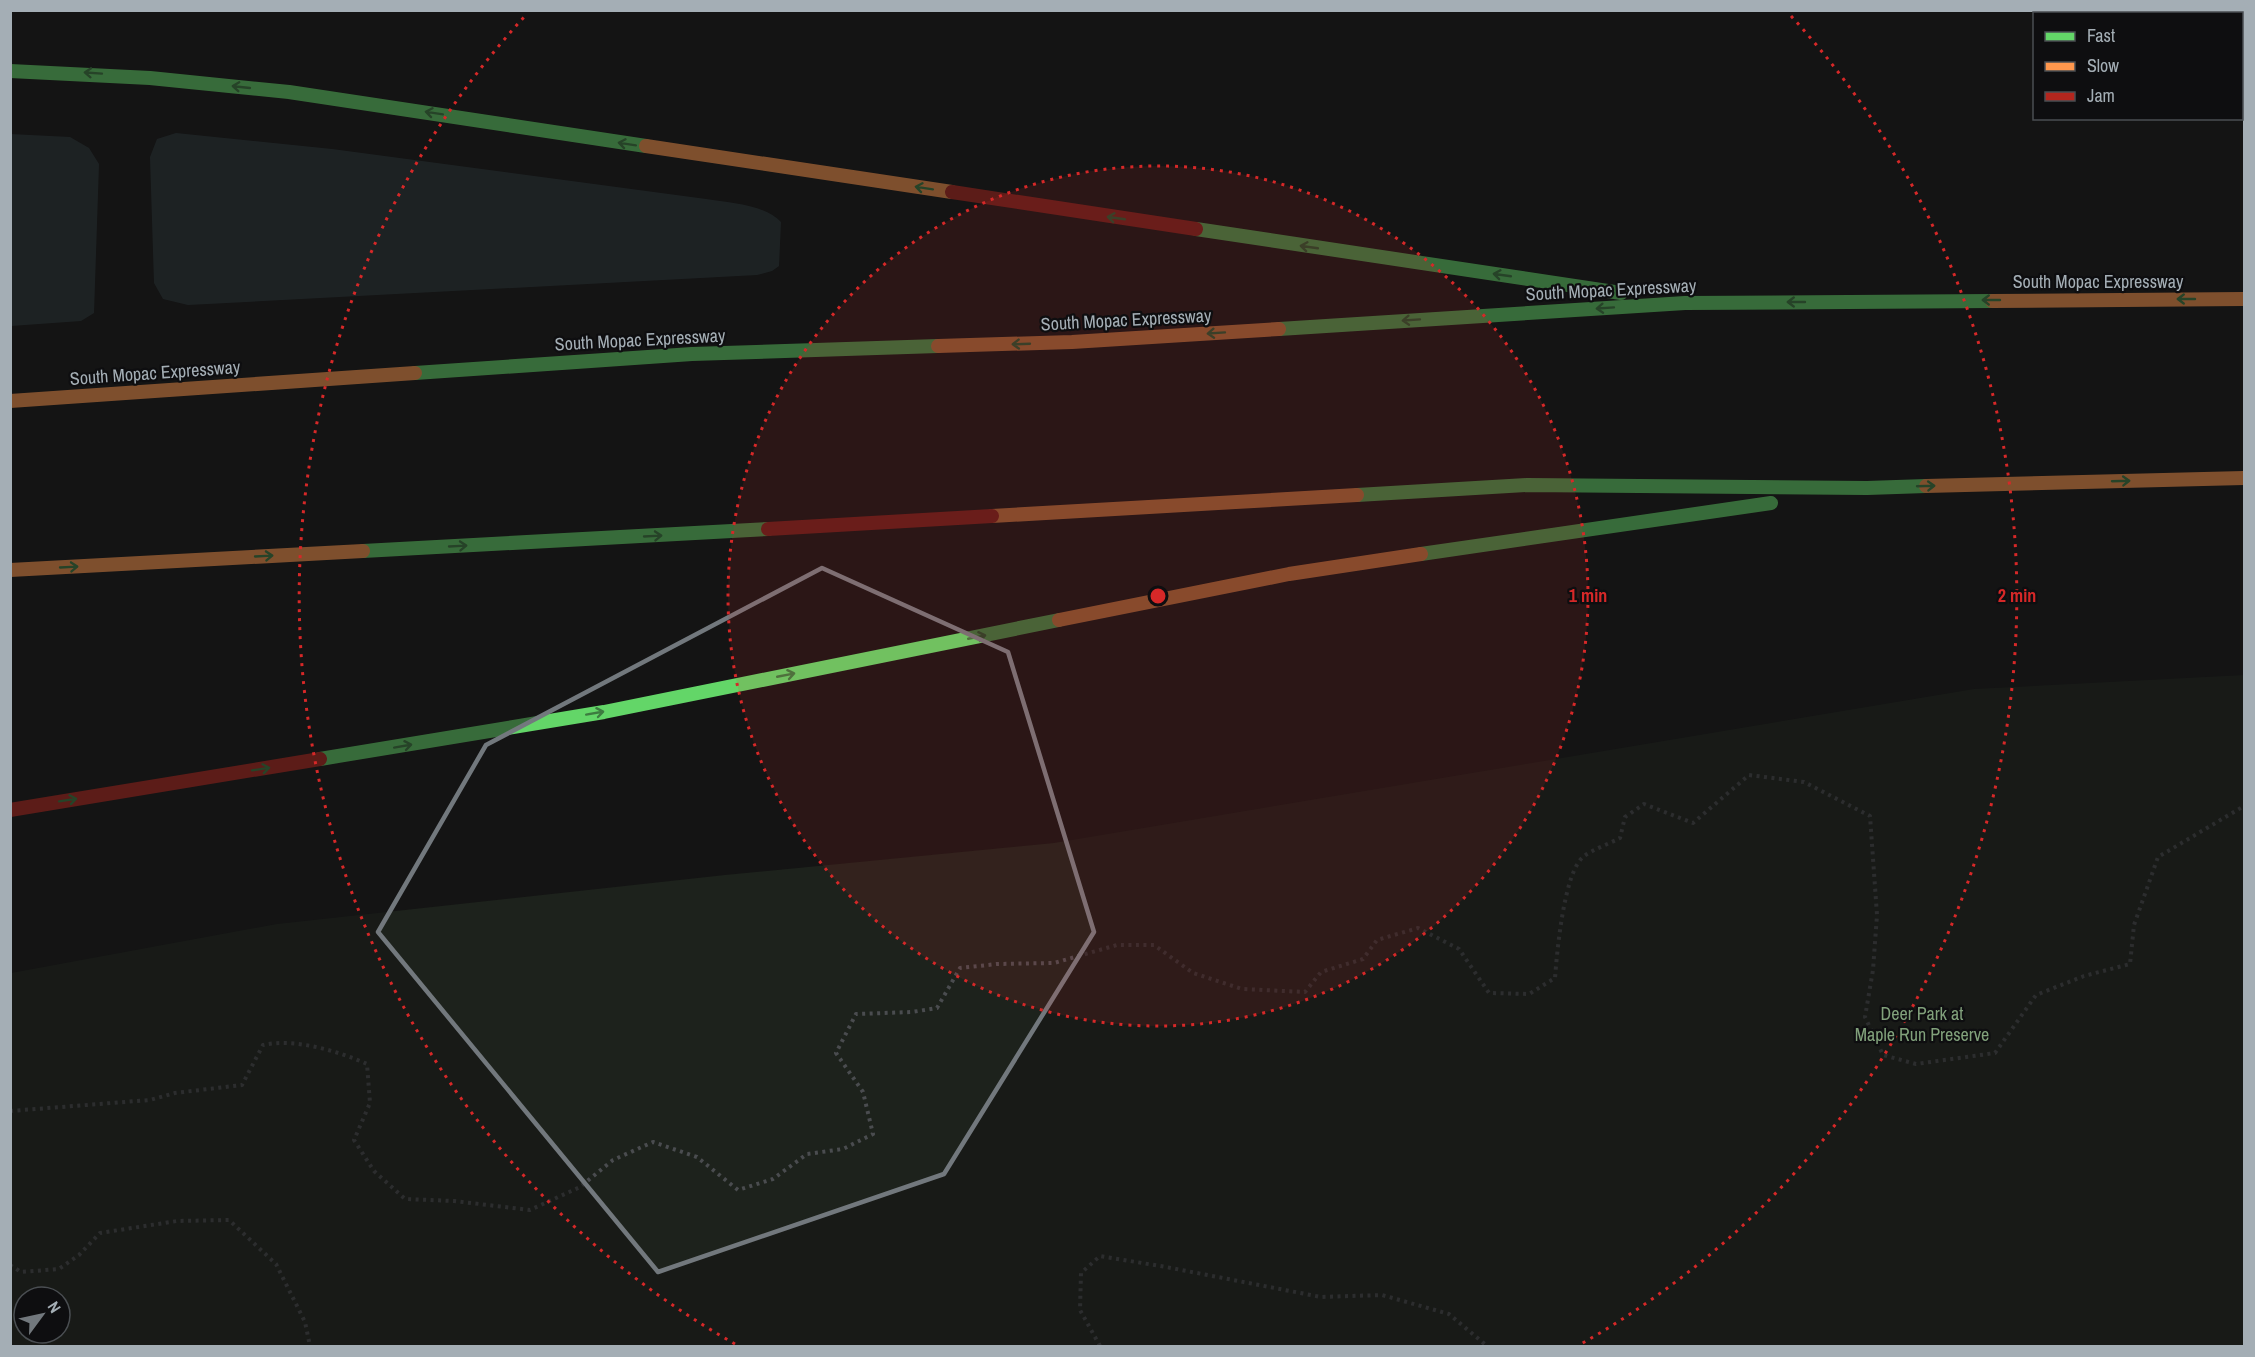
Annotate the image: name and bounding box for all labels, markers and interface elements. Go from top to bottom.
legend [2033,12,2243,120]
text: Fast [2087,23,2115,48]
text: Slow [2087,53,2119,78]
one-way arrow [84,67,104,78]
one-way arrow [231,81,251,92]
text: Jam [2087,83,2115,108]
one-way arrow [425,107,444,118]
one-way arrow [617,138,637,149]
one-way arrow [914,183,934,194]
one-way arrow [1107,212,1127,223]
one-way arrow [1300,241,1320,252]
street label: South Mopac Expressway [2013,269,2184,294]
one-way arrow [1493,270,1513,281]
street label: South Mopac Expressway [1525,273,1697,306]
one-way arrow [2177,293,2197,305]
one-way arrow [1982,295,2002,306]
one-way arrow [1787,296,1807,308]
one-way arrow [1596,302,1616,313]
street label: South Mopac Expressway [1040,303,1212,336]
one-way arrow [1401,315,1421,326]
street label: South Mopac Expressway [554,323,726,356]
one-way arrow [1207,328,1227,339]
one-way arrow [1012,338,1032,349]
street label: South Mopac Expressway [69,354,242,391]
one-way arrow [2110,475,2130,487]
one-way arrow [1915,481,1935,492]
one-way arrow [643,531,663,542]
one-way arrow [448,541,468,552]
one-way arrow [253,551,273,562]
one-way arrow [58,561,78,572]
text: 1 min [1569,583,1607,608]
text: 2 min [1998,583,2036,608]
centre of rings [1148,586,1168,606]
one-way arrow [967,631,987,642]
one-way arrow [776,669,795,680]
one-way arrow [585,707,604,718]
one-way arrow [392,740,412,751]
one-way arrow [250,763,270,774]
one-way arrow [58,795,78,806]
park label: Deer Park at Maple Run Preserve [1855,1001,1989,1047]
north arrow [12,1285,72,1345]
text: N [43,1297,66,1317]

